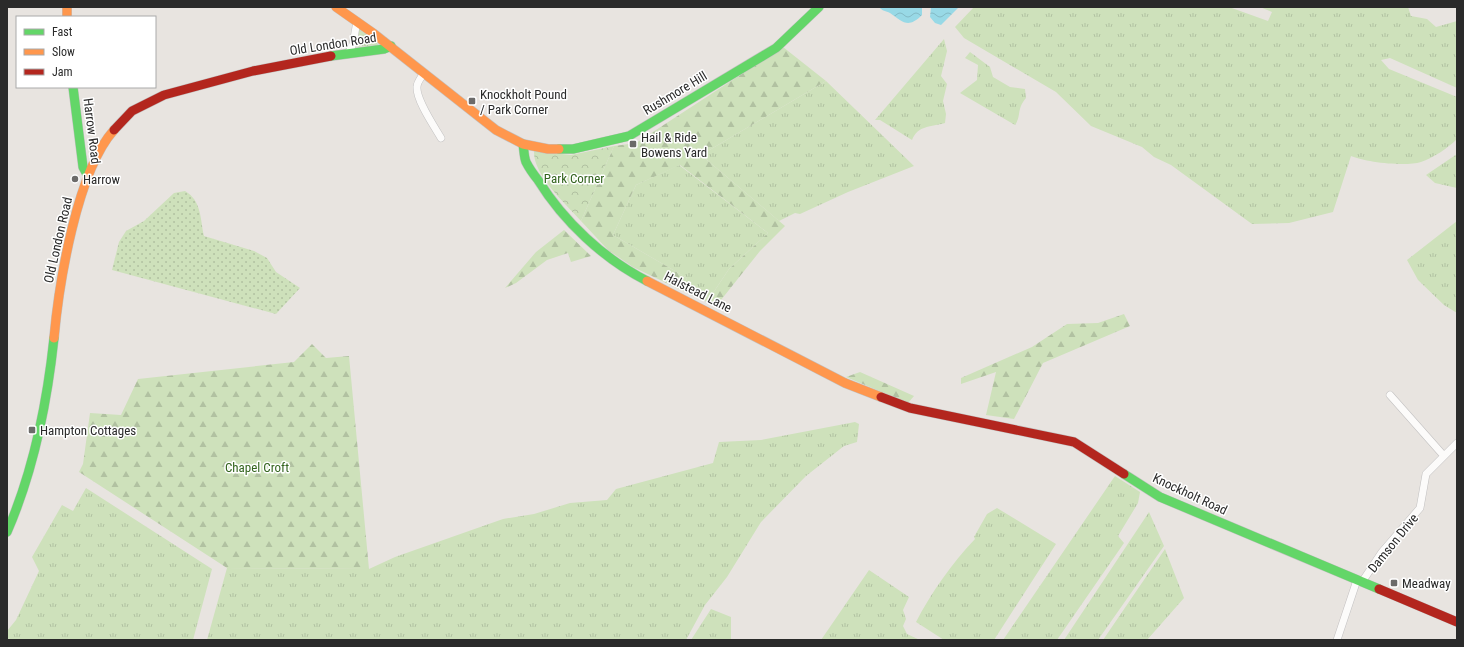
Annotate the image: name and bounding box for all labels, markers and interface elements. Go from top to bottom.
legend [16,16,156,88]
text: Fast [52,25,73,39]
street label: Old London Road [289,30,377,58]
text: Slow [52,45,75,59]
text: Jam [52,65,73,79]
street label: Rushmore Hill [640,68,710,118]
place label: Knockholt Pound / Park Corner [480,87,567,117]
marker: Knockholt Pound / Park Corner [467,96,477,106]
street label: Harrow Road [81,97,103,165]
place label: Hail & Ride Bowens Yard [641,130,707,160]
marker: Hail & Ride Bowens Yard [628,139,638,149]
park label: Park Corner [544,171,604,186]
place label: Harrow [83,172,121,187]
marker: Harrow [70,174,80,184]
street label: Old London Road [41,196,75,284]
street label: Halstead Lane [662,269,734,315]
place label: Hampton Cottages [40,423,136,438]
marker: Hampton Cottages [27,425,37,435]
park label: Chapel Croft [225,460,289,475]
street label: Knockholt Road [1150,470,1230,518]
street label: Damson Drive [1365,511,1421,575]
place label: Meadway [1402,576,1451,591]
marker: Meadway [1389,578,1399,588]

